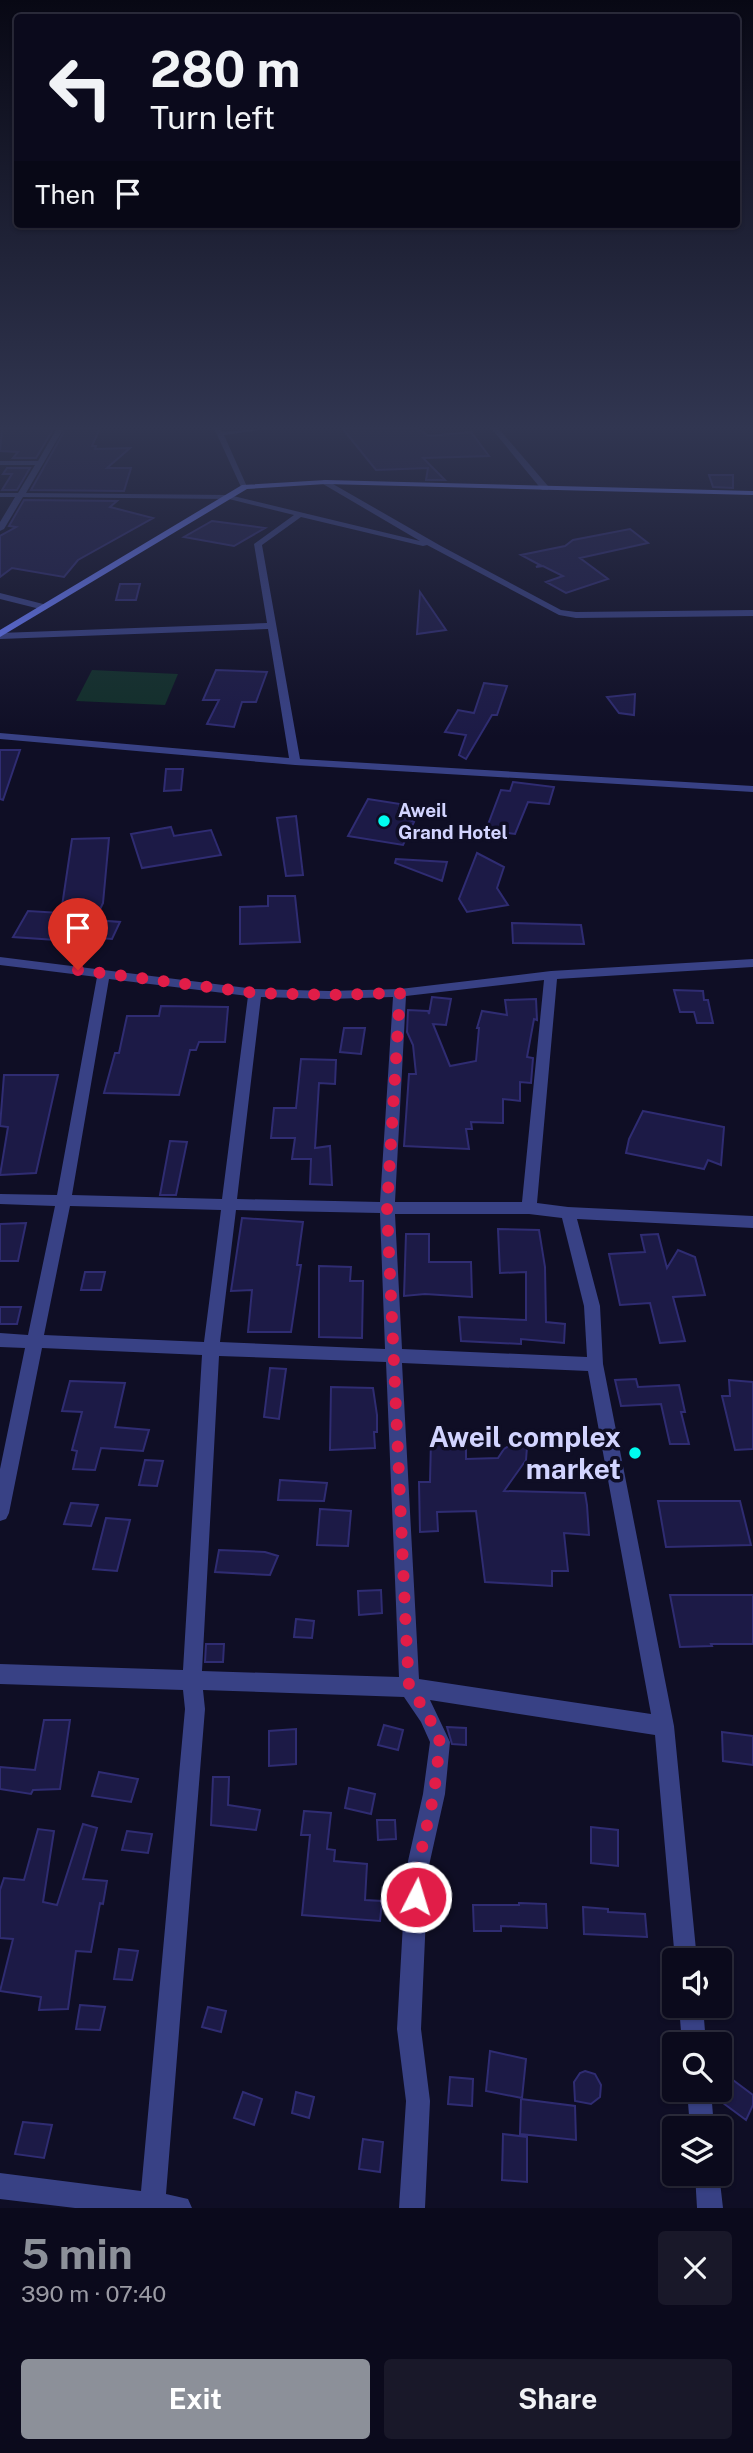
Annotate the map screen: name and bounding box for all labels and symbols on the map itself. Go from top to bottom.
place label: Aweil Grand Hotel [398,799,508,843]
marker: Aweil Grand Hotel [376,813,392,829]
pin [48,898,108,970]
place label: Aweil complex market [429,1420,621,1485]
marker: Aweil complex market [627,1445,643,1461]
position arrow [379,1860,453,1934]

